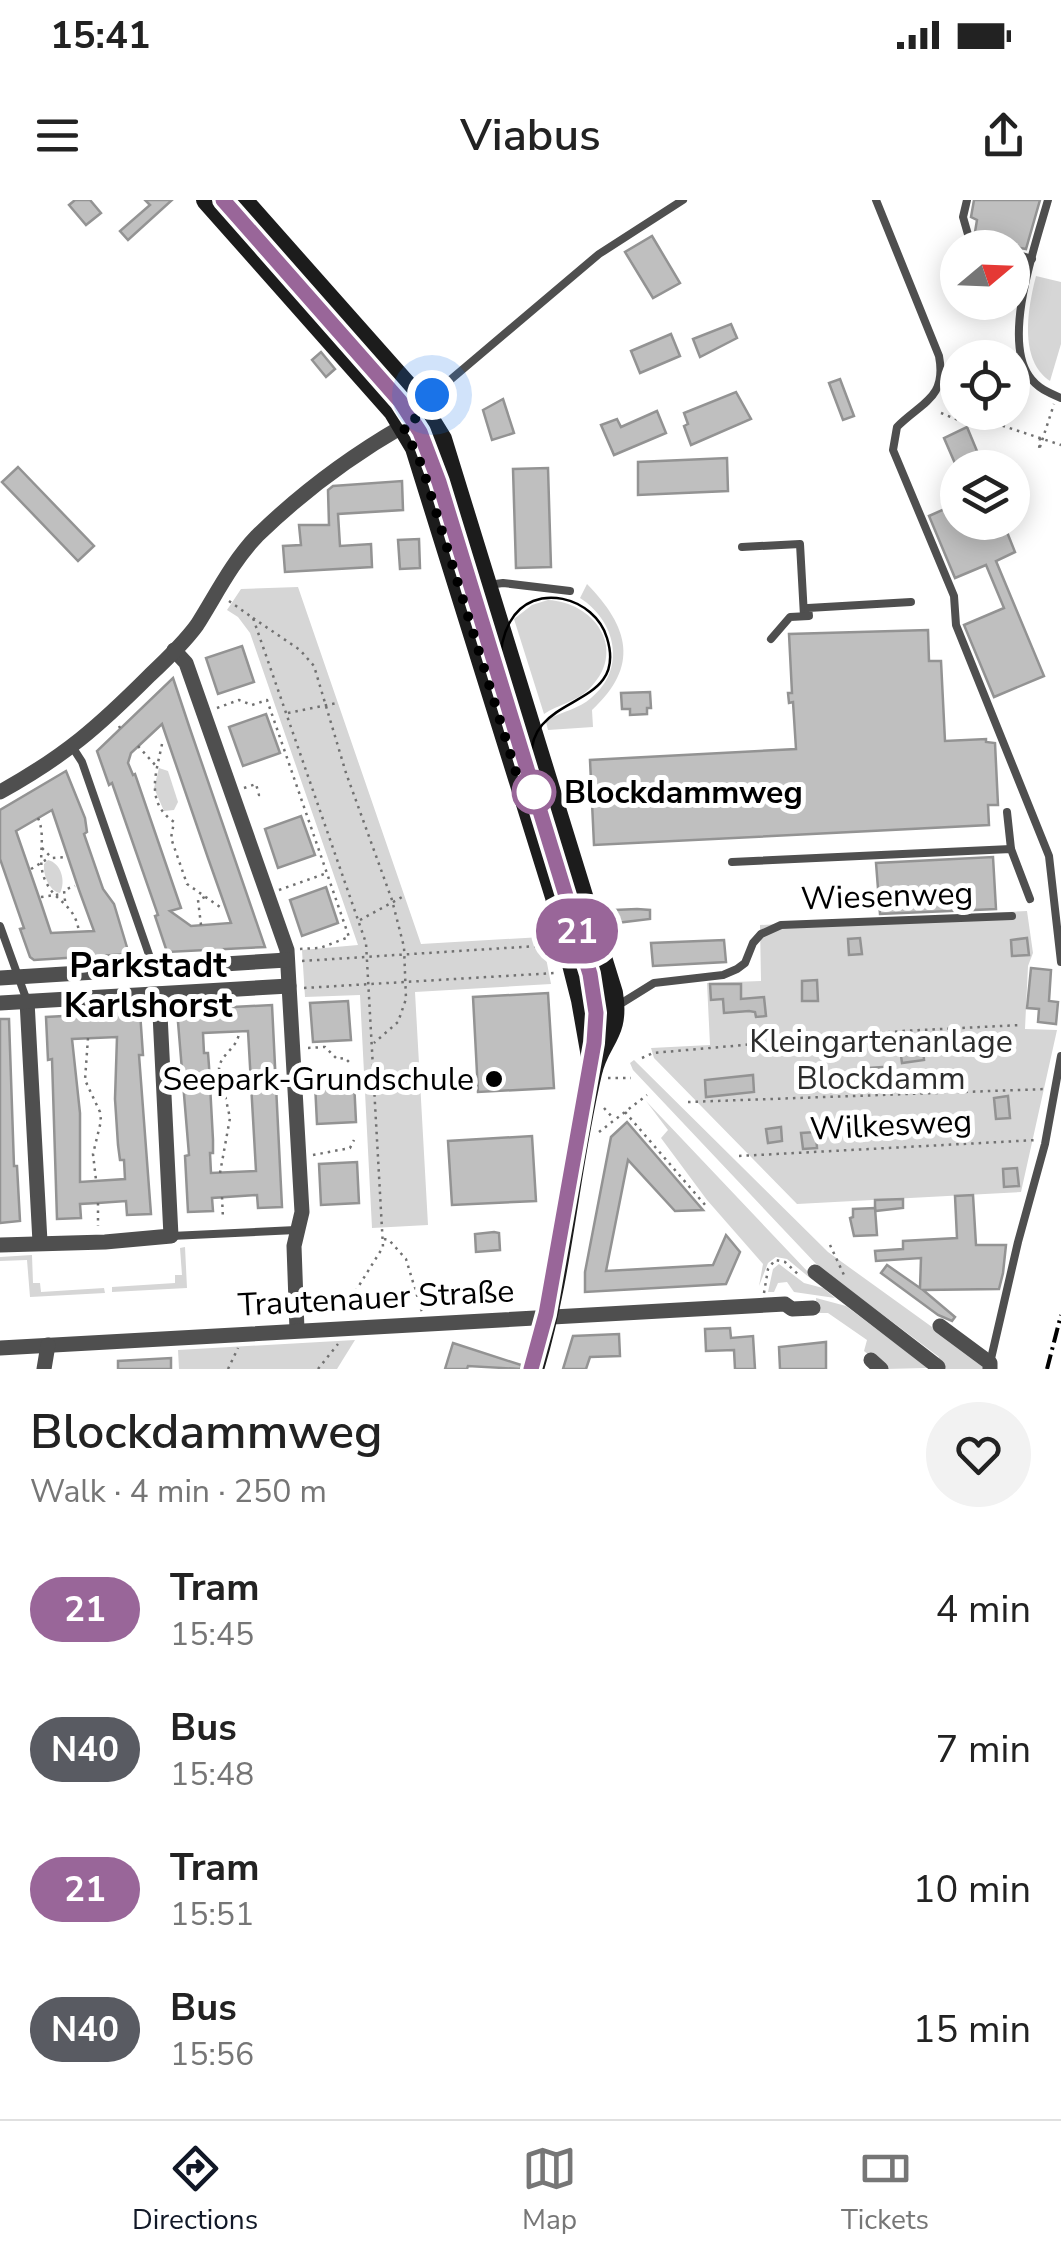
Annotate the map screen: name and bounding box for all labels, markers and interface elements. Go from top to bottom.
text: 15:41 [50,10,151,61]
text: Viabus [460,105,601,166]
icon: menu [30,108,85,163]
icon: share [976,108,1031,163]
north arrow [940,230,1030,320]
map controls [940,230,1030,540]
button: locate [940,340,1030,430]
your location [407,370,457,420]
button: layers [940,450,1030,540]
marker: Blockdammweg [513,771,555,813]
place label: Blockdammweg [564,771,803,814]
street label: Wiesenweg [800,872,974,920]
line badge: 21 [532,898,622,964]
text: 21 [556,908,598,955]
district label: Parkstadt Karlshorst [64,942,233,1029]
park label: Kleingartenanlage Blockdamm [749,1020,1013,1100]
place label: Seepark-Grundschule [162,1058,474,1101]
marker: Seepark-Grundschule [483,1068,505,1090]
street label: Wilkesweg [809,1099,973,1151]
street label: Trautenauer Straße [237,1269,515,1327]
text: Blockdammweg [30,1399,382,1465]
button: heart [926,1402,1031,1507]
text: Walk · 4 min · 250 m [30,1470,327,1513]
text: Tram [170,1562,259,1613]
text: 4 min [936,1584,1031,1635]
text: 21 [64,1586,106,1633]
text: 15:45 [170,1613,254,1656]
text: Bus [170,1702,237,1753]
text: 7 min [936,1724,1031,1775]
text: N40 [51,1726,119,1773]
text: 15:48 [170,1753,254,1796]
text: Tram [170,1842,259,1893]
text: 10 min [913,1864,1031,1915]
text: 21 [64,1866,106,1913]
text: 15:51 [170,1893,254,1936]
text: Bus [170,1982,237,2033]
text: 15 min [913,2004,1031,2055]
text: N40 [51,2006,119,2053]
text: 15:56 [170,2033,254,2076]
tab: Directions [132,2141,258,2239]
tab: Map [522,2141,577,2239]
tab: Tickets [841,2141,929,2239]

